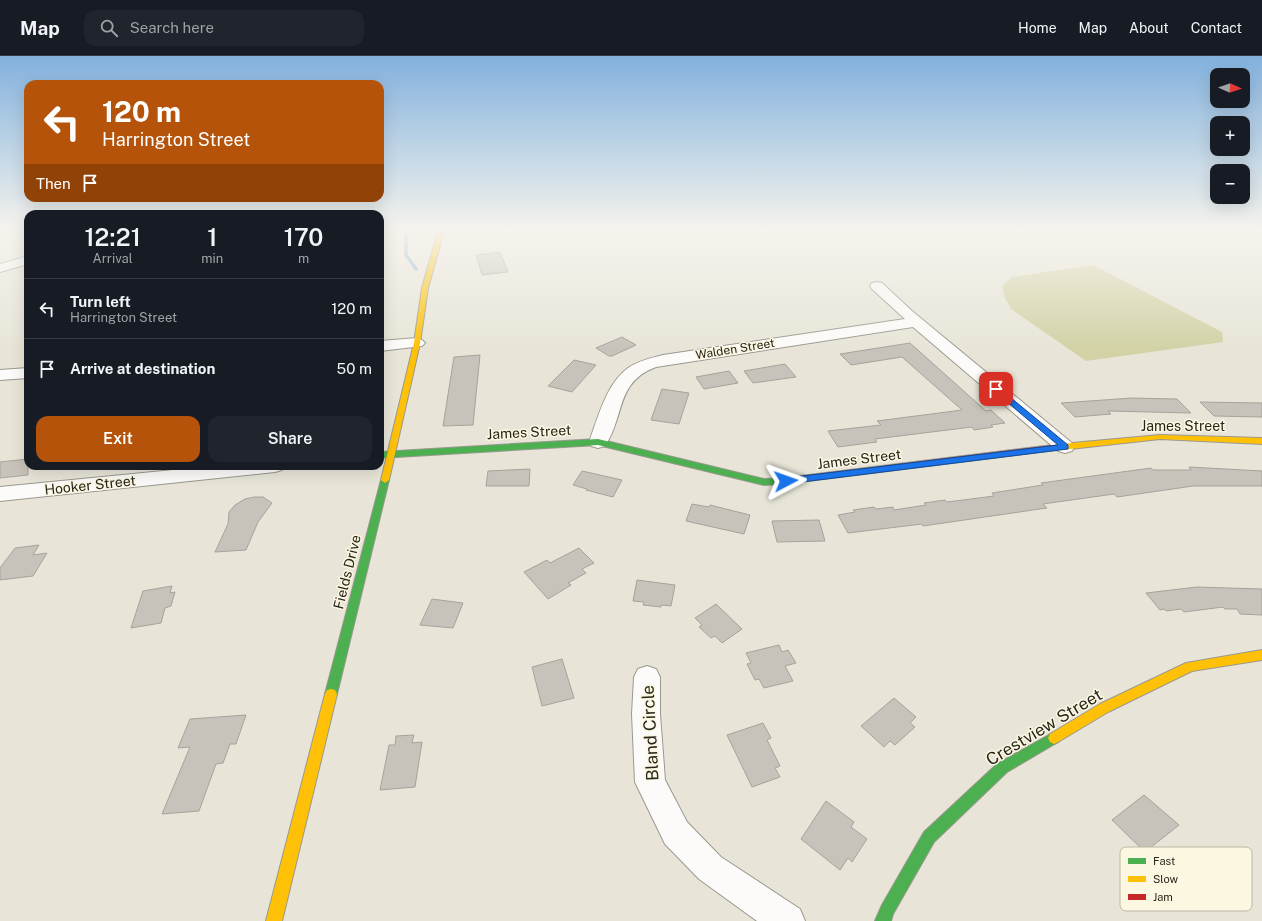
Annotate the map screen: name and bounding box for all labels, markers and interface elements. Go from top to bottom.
search box [84,10,364,46]
text: Map [20,17,60,39]
icon: search [98,17,120,39]
text: Search here [130,19,214,36]
text: Home [1018,20,1057,36]
text: Map [1079,20,1107,36]
text: About [1129,20,1169,36]
text: Contact [1191,20,1242,36]
north arrow [1210,68,1250,108]
map controls [1210,68,1250,204]
text: 120 m [102,95,181,128]
icon: left [36,96,88,148]
button: + [1210,116,1250,156]
text: Harrington Street [102,129,250,150]
button: − [1210,164,1250,204]
icon: arrive [79,172,101,194]
text: Then [36,175,71,192]
text: 12:21 [85,223,141,251]
text: 1 [207,223,217,251]
text: 170 [284,223,323,251]
text: Arrival [93,251,133,266]
text: min [201,251,223,266]
text: m [298,251,309,266]
text: Turn left [70,293,131,310]
icon: left [36,298,58,320]
text: 120 m [331,300,372,317]
text: Harrington Street [70,310,177,325]
street label: Walden Street [695,336,776,362]
icon: arrive [36,358,58,380]
text: Arrive at destination [70,360,215,377]
text: 50 m [337,360,372,377]
pin [979,372,1013,406]
icon: arrive [985,378,1007,400]
button: Exit [36,416,200,462]
button: Share [208,416,372,462]
street label: James Street [1141,418,1225,434]
street label: James Street [486,422,572,442]
street label: James Street [816,446,902,472]
position arrow [765,460,807,502]
street label: Hooker Street [44,472,136,498]
street label: Fields Drive [330,533,364,611]
street label: Crestview Street [982,684,1106,770]
street label: Bland Circle [638,685,662,781]
legend [1120,847,1252,911]
text: Fast [1153,855,1175,867]
text: Slow [1153,873,1179,885]
text: Jam [1153,891,1173,903]

